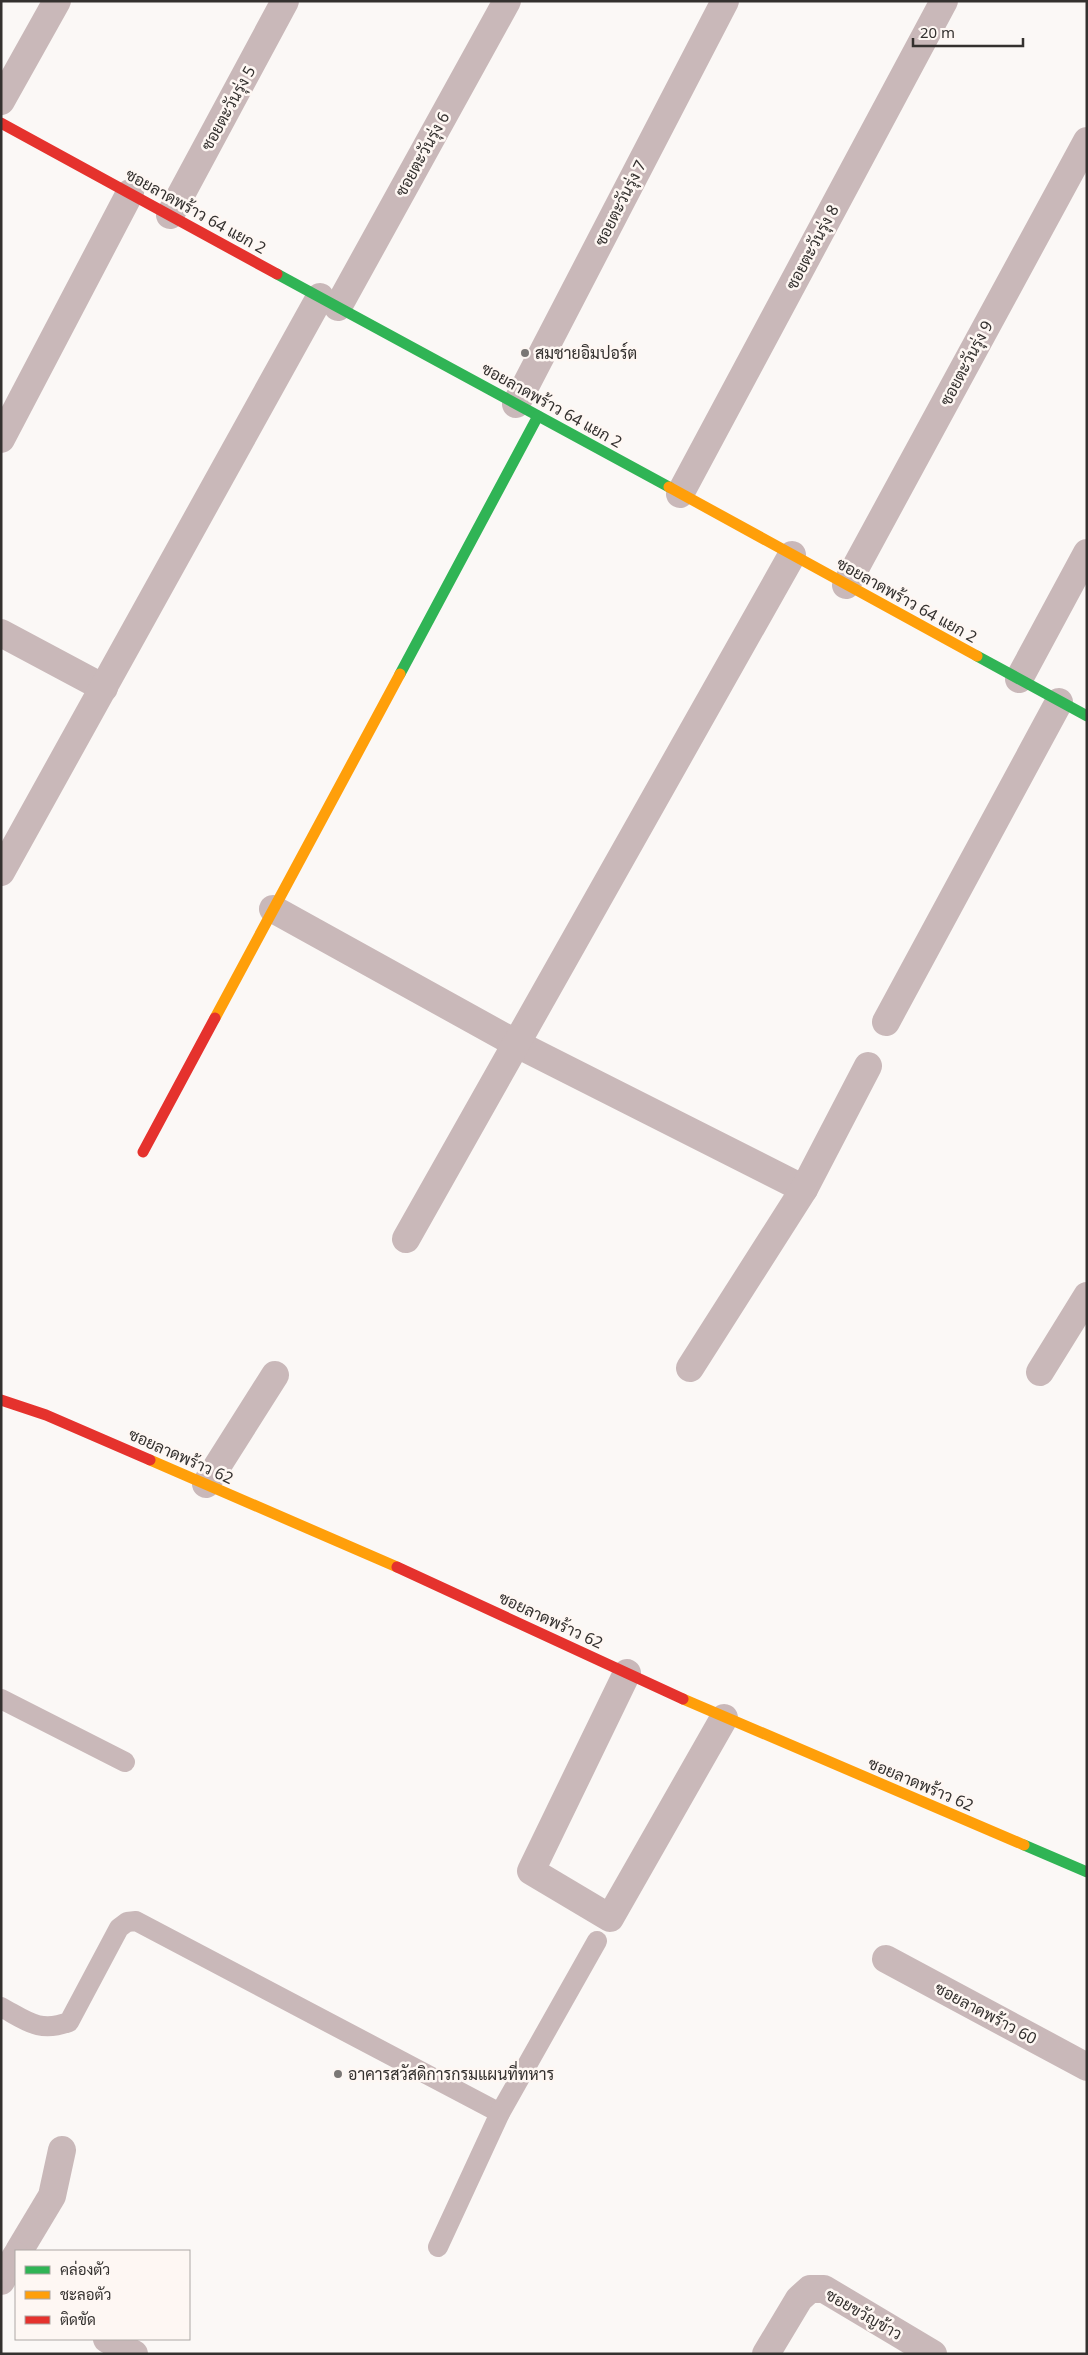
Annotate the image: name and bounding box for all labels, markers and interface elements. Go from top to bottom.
scale bar [913,15,1023,47]
text: 20 m [920,22,955,42]
street label: ซอยตะวันรุ่ง 5 [196,62,261,155]
street label: ซอยตะวันรุ่ง 6 [390,108,455,201]
street label: ซอยตะวันรุ่ง 7 [589,156,652,250]
street label: ซอยลาดพร้าว 64 แยก 2 [122,163,270,259]
street label: ซอยตะวันรุ่ง 8 [780,201,845,294]
street label: ซอยตะวันรุ่ง 9 [934,317,999,410]
place label: สมชายอิมปอร์ต [535,341,637,364]
marker: สมชายอิมปอร์ต [519,347,531,359]
street label: ซอยลาดพร้าว 64 แยก 2 [478,357,626,453]
street label: ซอยลาดพร้าว 64 แยก 2 [833,552,981,648]
street label: ซอยลาดพร้าว 62 [125,1423,237,1489]
street label: ซอยลาดพร้าว 62 [495,1586,607,1654]
street label: ซอยลาดพร้าว 62 [865,1752,977,1816]
street label: ซอยลาดพร้าว 60 [931,1977,1041,2049]
place label: อาคารสวัสดิการกรมแผนที่ทหาร [348,2060,554,2085]
marker: อาคารสวัสดิการกรมแผนที่ทหาร [332,2068,344,2080]
legend [15,2250,190,2340]
text: คล่องตัว [60,2259,110,2279]
street label: ซอยขวัญข้าว [822,2283,906,2345]
text: ชะลอตัว [60,2284,111,2304]
text: ติดขัด [60,2309,96,2329]

